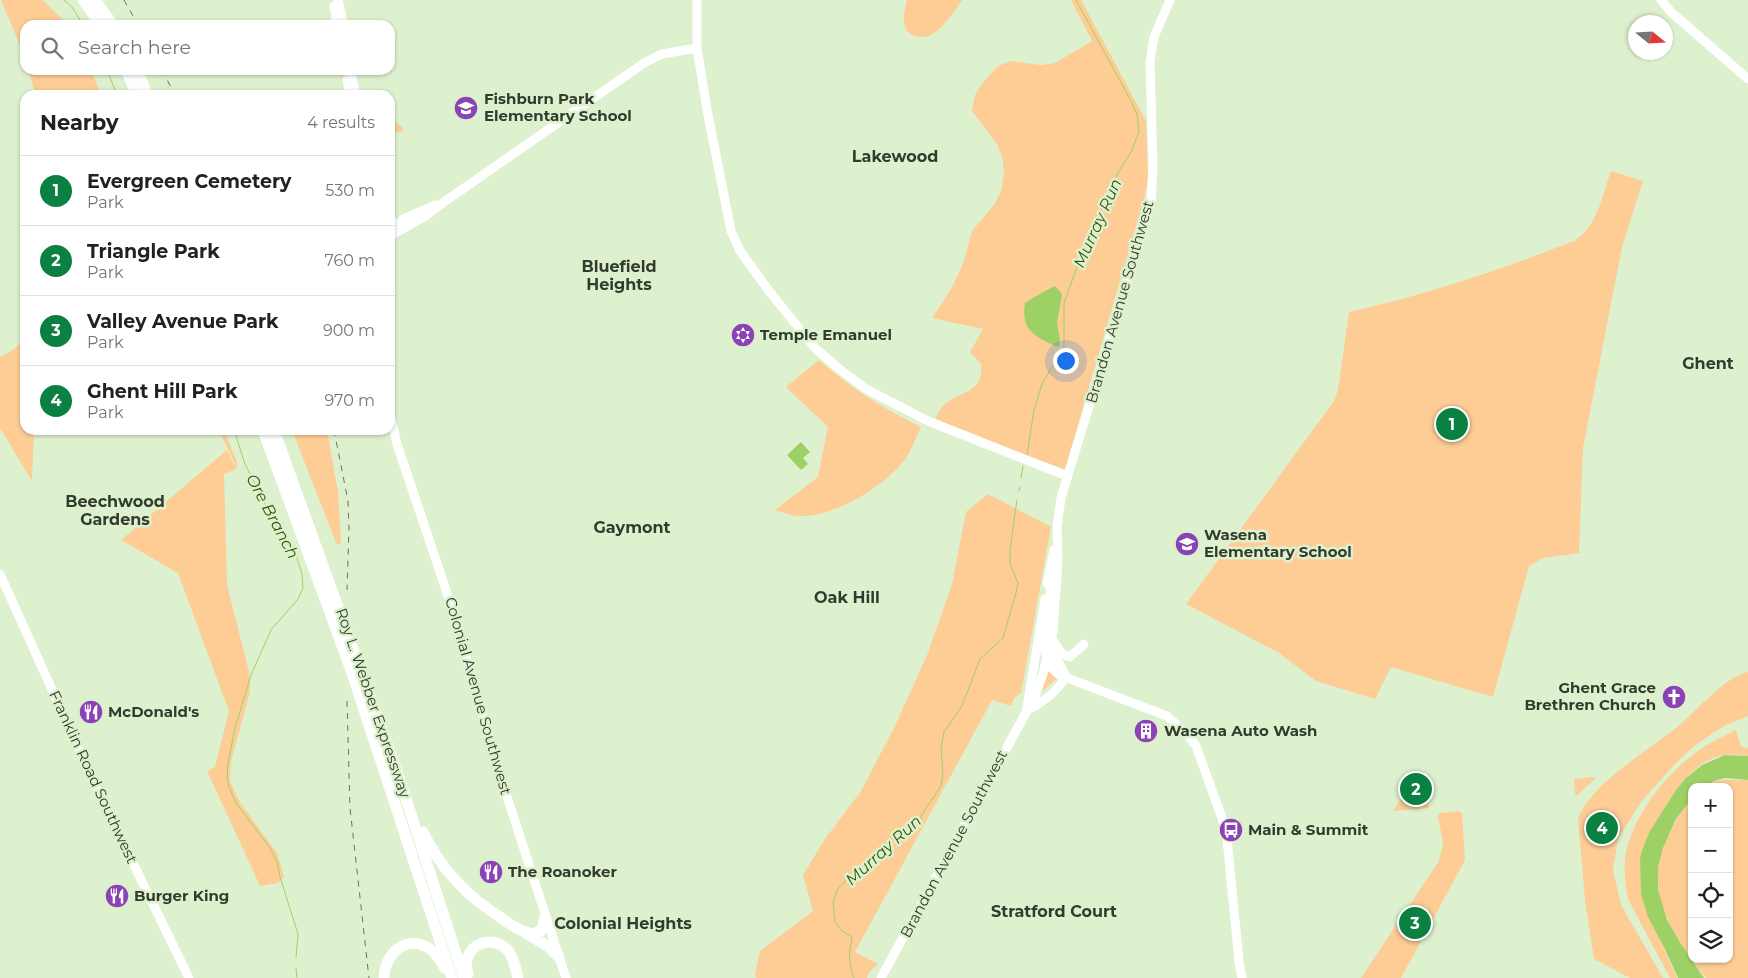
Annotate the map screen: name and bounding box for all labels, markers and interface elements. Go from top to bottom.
north arrow [1628,15,1673,60]
search box [20,20,395,75]
icon: search [38,34,66,62]
text: Search here [78,36,191,59]
place label: Fishburn Park Elementary School [484,89,632,125]
school or university icon: Fishburn Park Elementary School [453,95,479,121]
text: Nearby [40,110,119,135]
text: 4 results [307,113,375,132]
district label: Lakewood [852,147,938,166]
text: Evergreen Cemetery [87,170,291,193]
water label: Murray Run [1069,176,1126,271]
text: 1 [53,181,59,200]
text: 530 m [325,181,375,200]
text: Park [87,193,124,212]
street label: Brandon Avenue Southwest [1081,198,1158,405]
text: Triangle Park [87,240,220,263]
text: 2 [51,251,61,270]
text: 760 m [324,251,375,270]
district label: Bluefield Heights [581,257,657,294]
text: Park [87,263,124,282]
text: Valley Avenue Park [87,310,279,333]
text: 3 [51,321,61,340]
text: 900 m [323,321,375,340]
synagogue icon: Temple Emanuel [730,322,756,348]
place label: Temple Emanuel [760,325,892,344]
text: Park [87,333,124,352]
your location [1053,348,1079,374]
district label: Ghent [1682,354,1734,373]
text: Ghent Hill Park [87,380,237,403]
text: 4 [50,391,62,410]
text: 970 m [325,391,375,410]
text: Park [87,403,124,422]
pin: 1 [1436,405,1468,443]
water label: Ore Branch [242,471,303,562]
district label: Beechwood Gardens [65,492,165,529]
district label: Gaymont [594,518,671,537]
place label: Wasena Elementary School [1204,525,1352,561]
school or university icon: Wasena Elementary School [1174,531,1200,557]
district label: Oak Hill [814,588,880,607]
street label: Colonial Avenue Southwest [441,595,516,797]
street label: Roy L. Webber Expressway [332,605,415,801]
place label: Ghent Grace Brethren Church [1524,678,1656,714]
church icon: Ghent Grace Brethren Church [1661,684,1687,710]
street label: Franklin Road Southwest [45,687,142,866]
restaurant icon: McDonald's [78,699,104,725]
place label: McDonald's [108,702,199,721]
building icon: Wasena Auto Wash [1133,718,1159,744]
place label: Wasena Auto Wash [1164,721,1317,740]
street label: Brandon Avenue Southwest [896,747,1011,941]
pin: 2 [1400,770,1432,808]
map controls [1688,783,1733,963]
button: + [1688,783,1733,828]
pin: 4 [1586,809,1618,847]
water label: Murray Run [842,811,925,889]
bus stop icon: Main & Summit [1218,817,1244,843]
place label: Main & Summit [1248,820,1369,839]
button: − [1688,828,1733,873]
restaurant icon: The Roanoker [478,859,504,885]
place label: The Roanoker [508,862,618,881]
button: locate [1688,873,1733,918]
restaurant icon: Burger King [104,883,130,909]
place label: Burger King [134,886,229,905]
district label: Stratford Court [991,902,1117,921]
pin: 3 [1399,904,1431,942]
district label: Colonial Heights [554,914,692,933]
button: layers [1688,918,1733,963]

